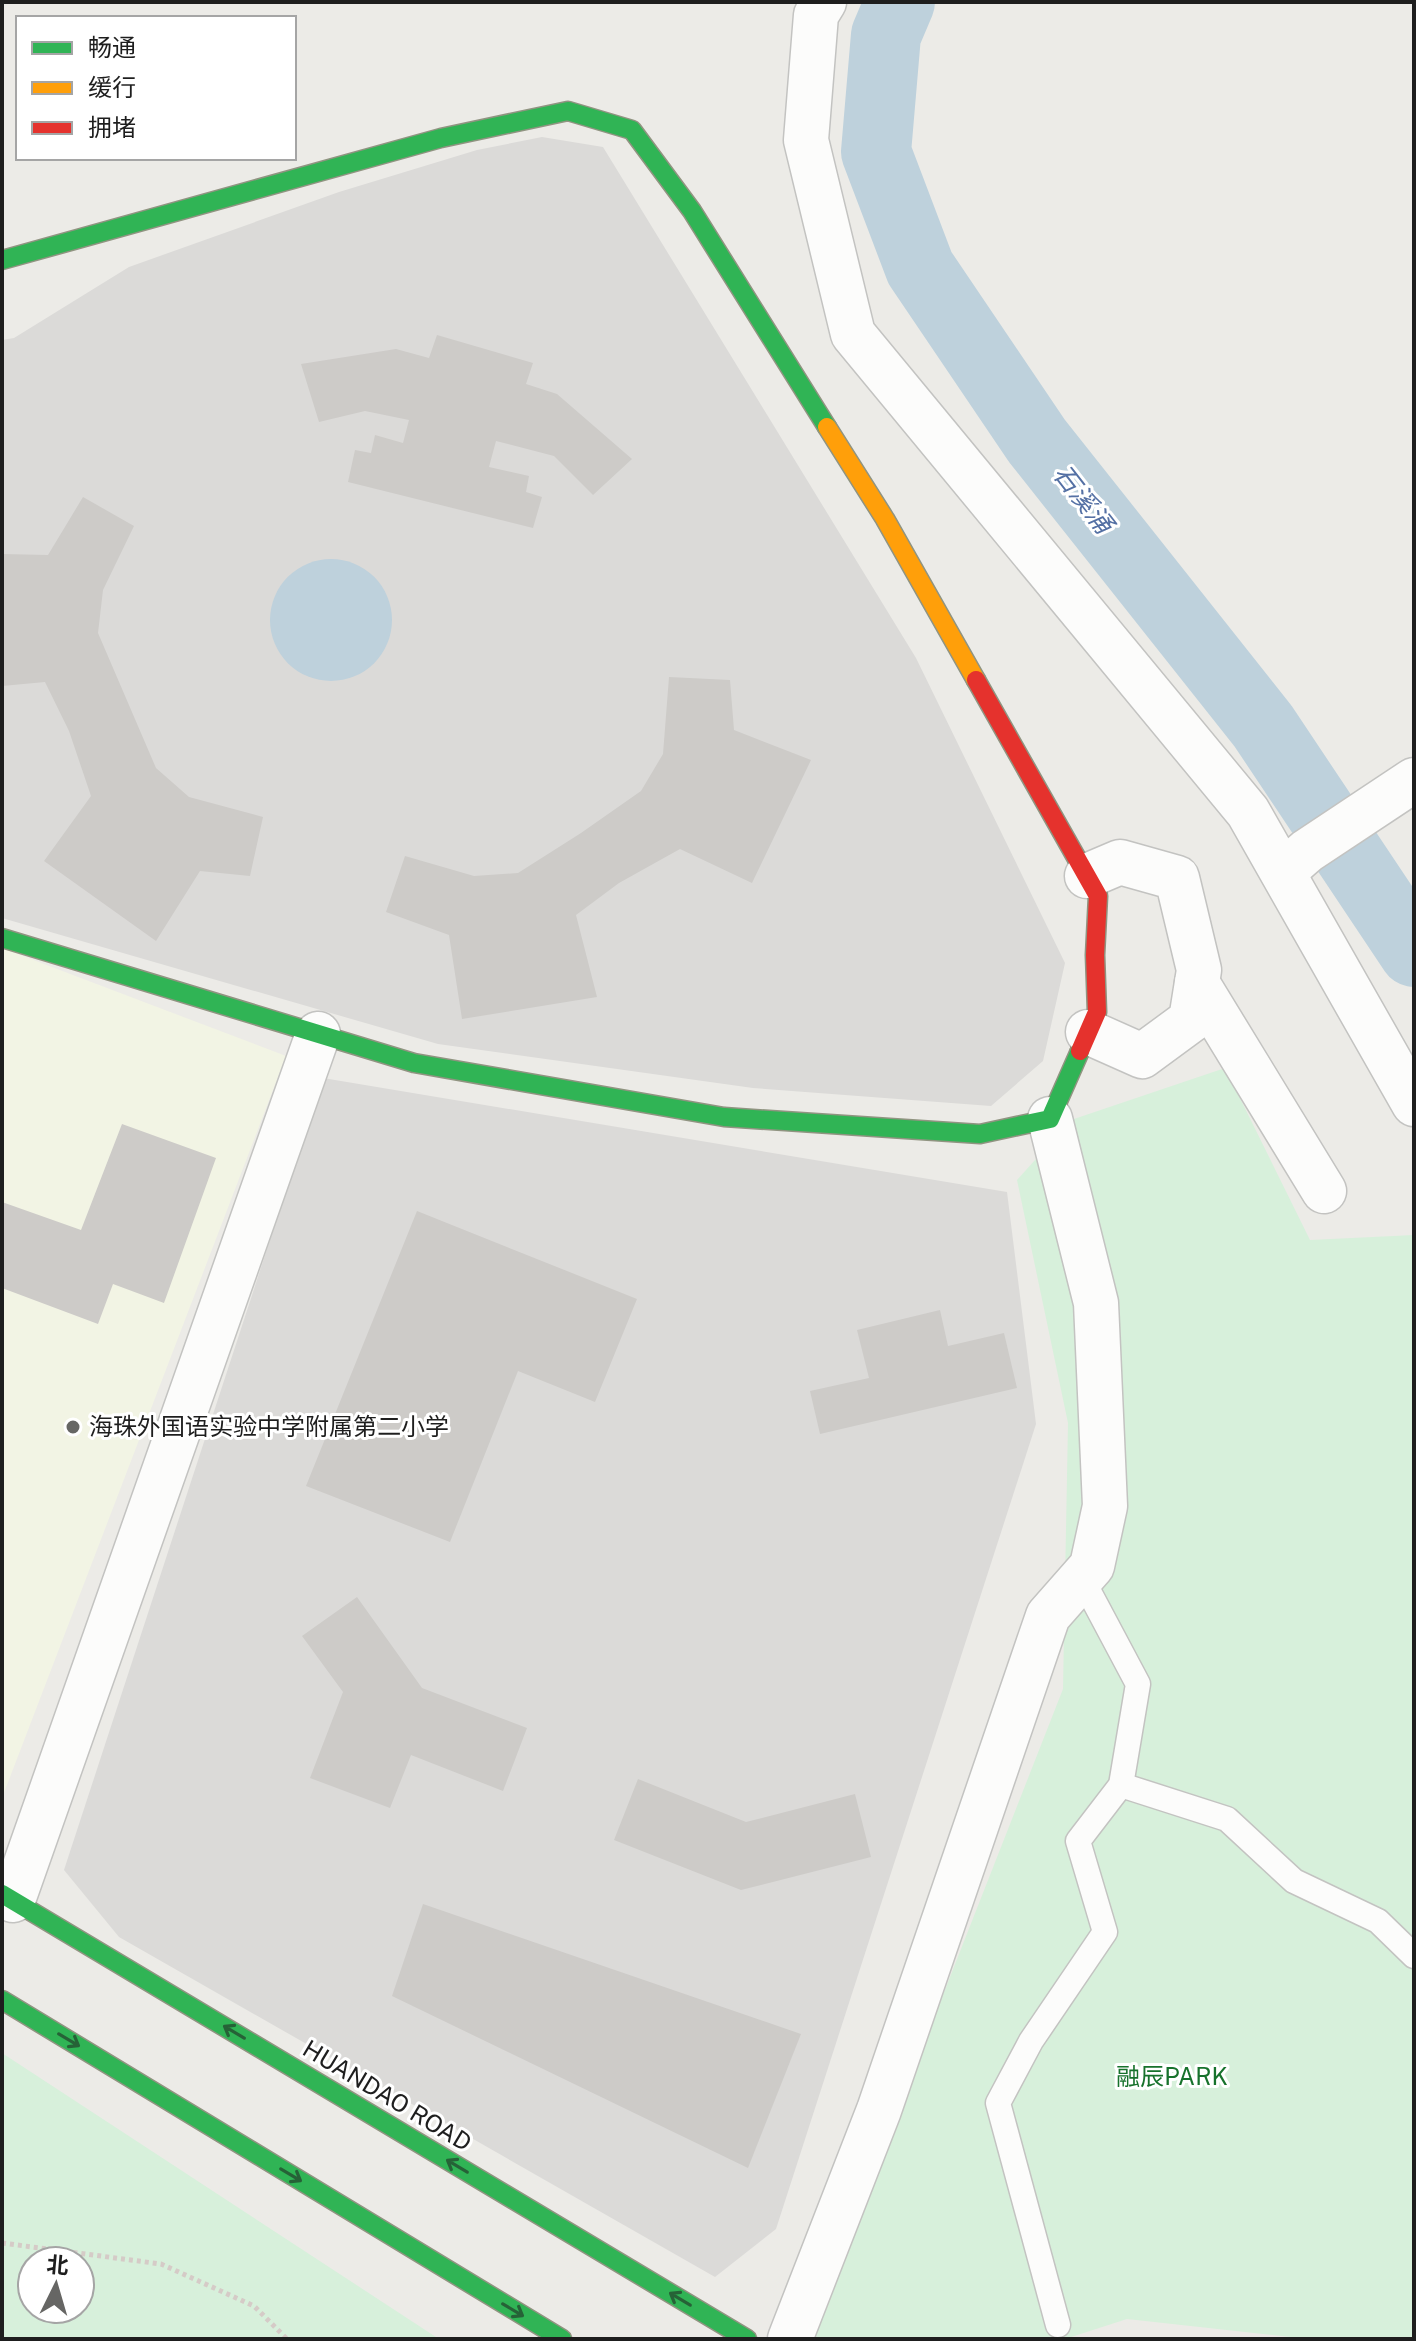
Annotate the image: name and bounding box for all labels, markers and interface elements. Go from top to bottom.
legend [16,16,296,160]
text: 畅通 [88,33,136,61]
text: 缓行 [88,73,136,101]
text: 拥堵 [88,113,136,141]
water label: 石溪涌 [1047,458,1121,541]
place label: 海珠外国语实验中学附属第二小学 [89,1412,449,1440]
marker: 海珠外国语实验中学附属第二小学 [64,1418,82,1436]
one-way arrow [223,2024,246,2040]
one-way arrow [57,2032,80,2048]
street label: HUANDAO ROAD [298,2034,477,2156]
park label: 融辰PARK [1116,2062,1228,2090]
one-way arrow [446,2158,469,2174]
one-way arrow [279,2167,302,2183]
north arrow [16,2245,96,2325]
text: 北 [46,2251,70,2279]
one-way arrow [669,2291,692,2307]
one-way arrow [501,2302,524,2318]

